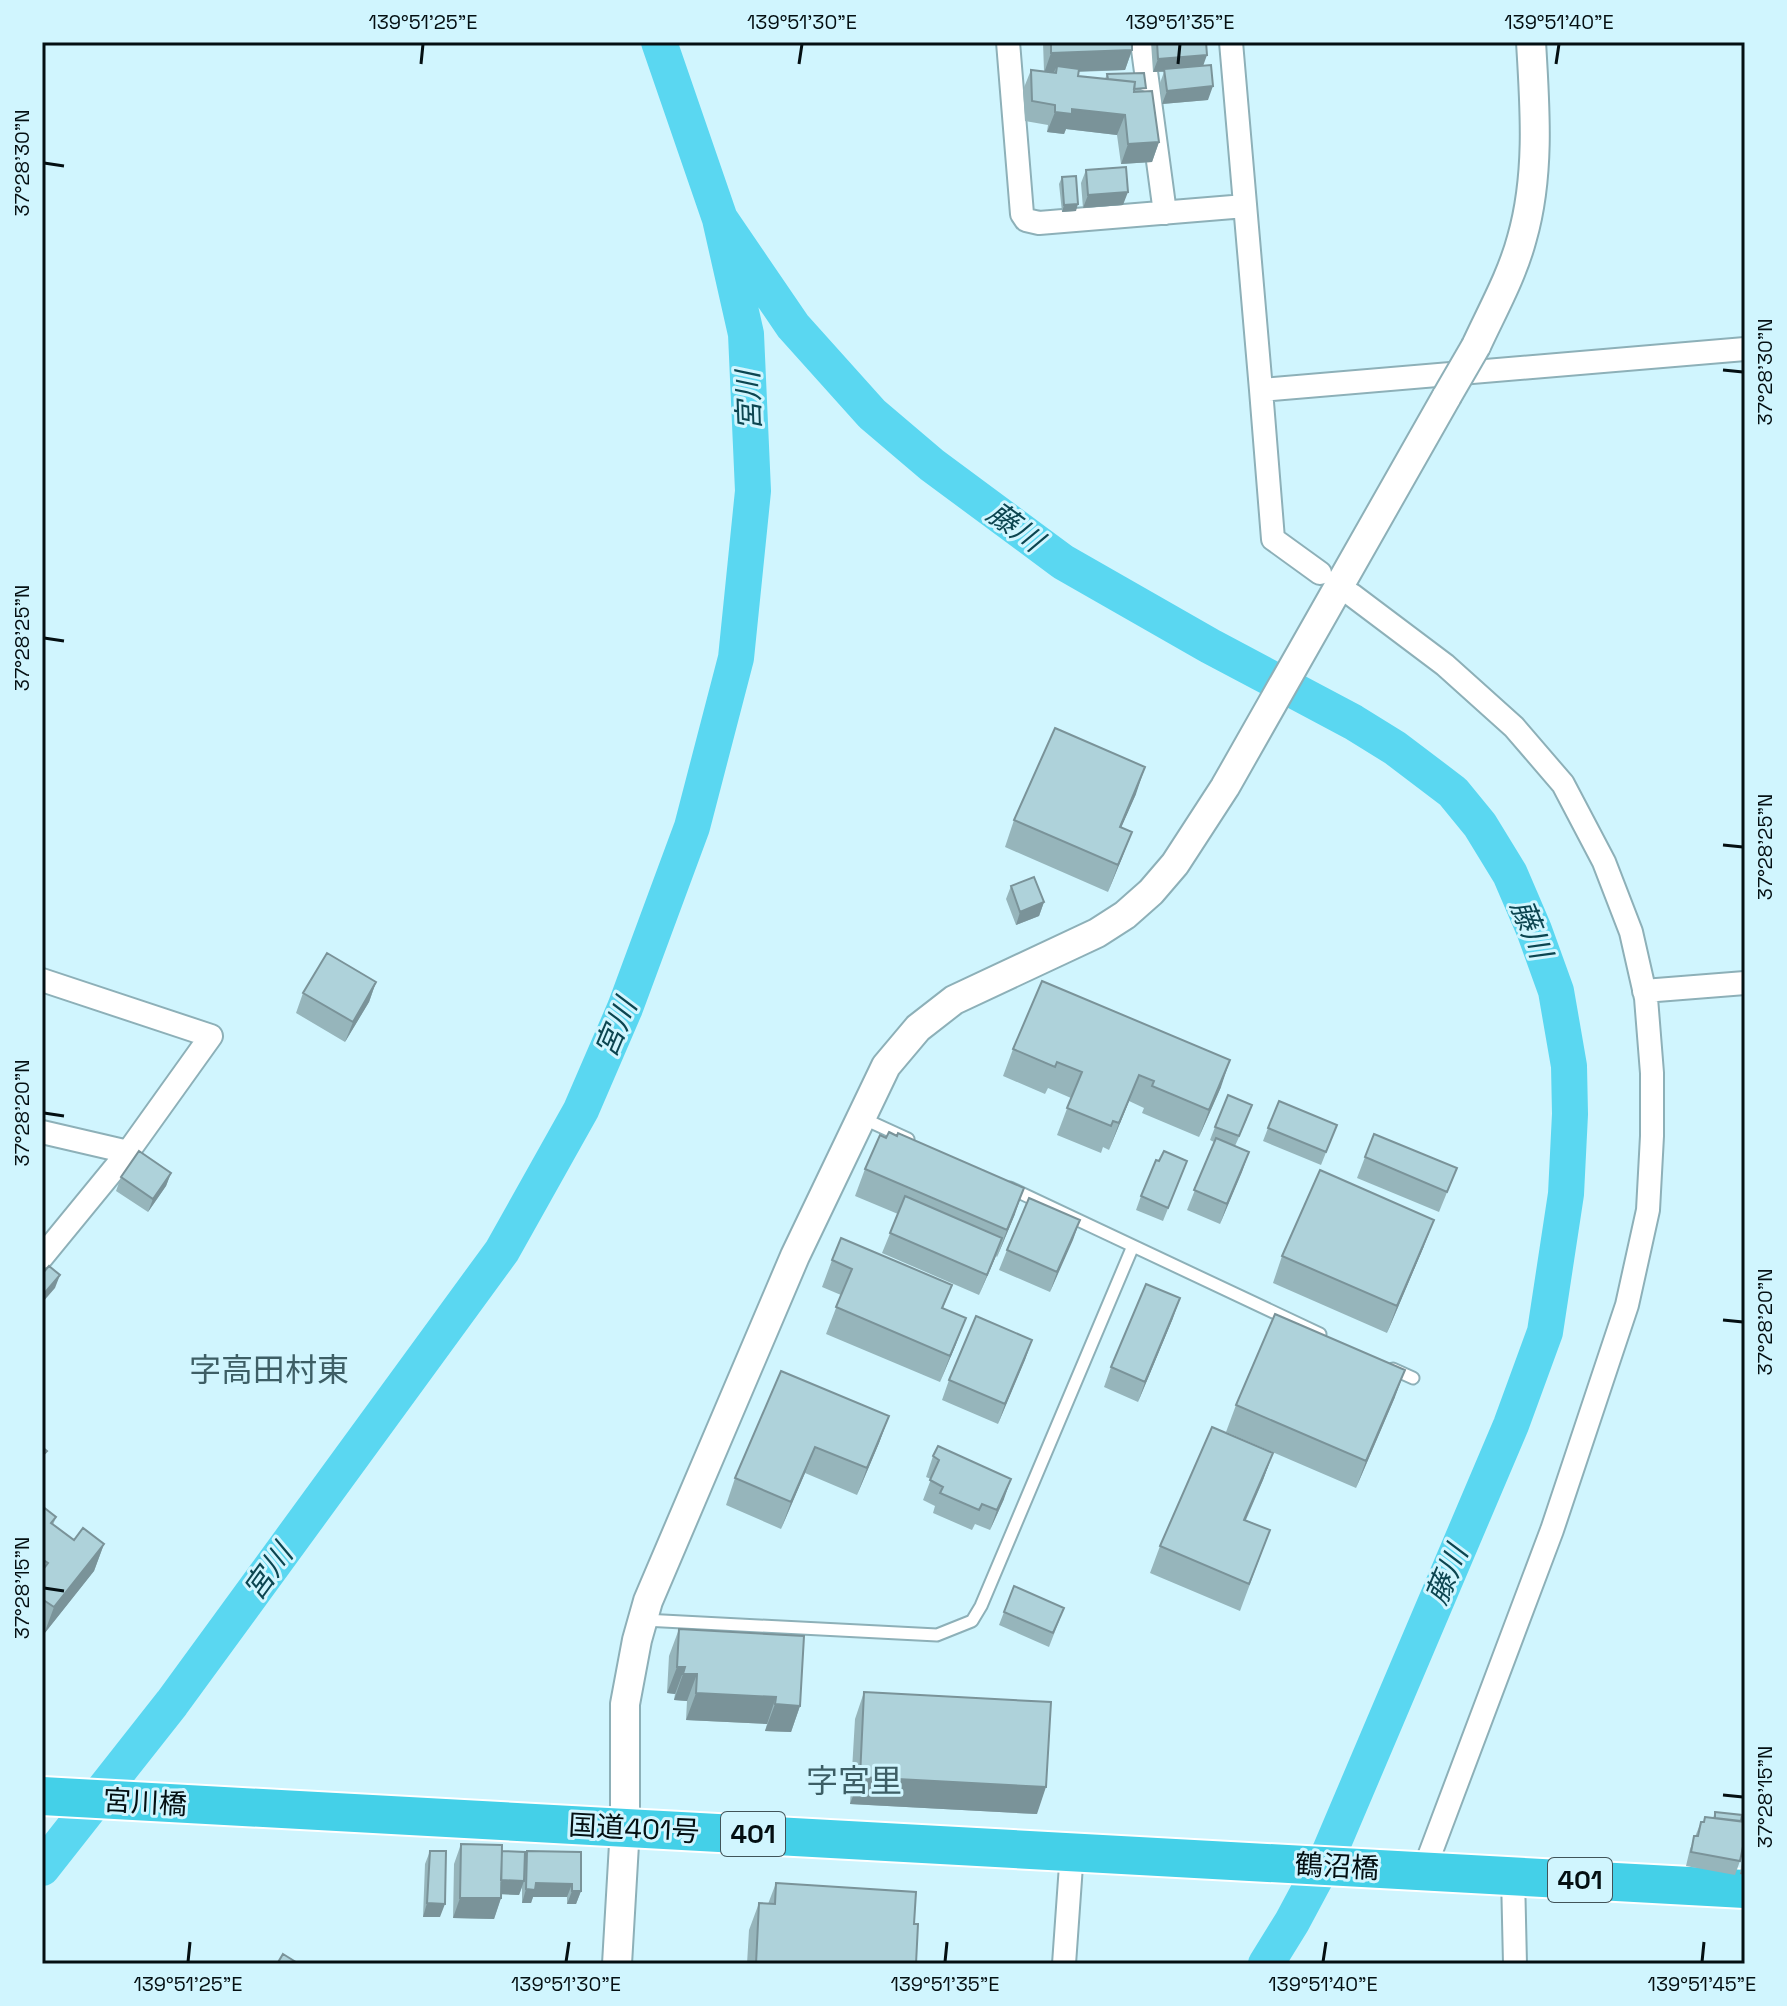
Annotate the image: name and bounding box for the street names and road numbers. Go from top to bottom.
street label: 宮川橋 [102,1782,188,1822]
street label: 国道401号 [568,1807,700,1849]
road number: 401 [721,1812,785,1856]
street label: 鶴沼橋 [1294,1846,1380,1886]
road number: 401 [1548,1858,1612,1902]

